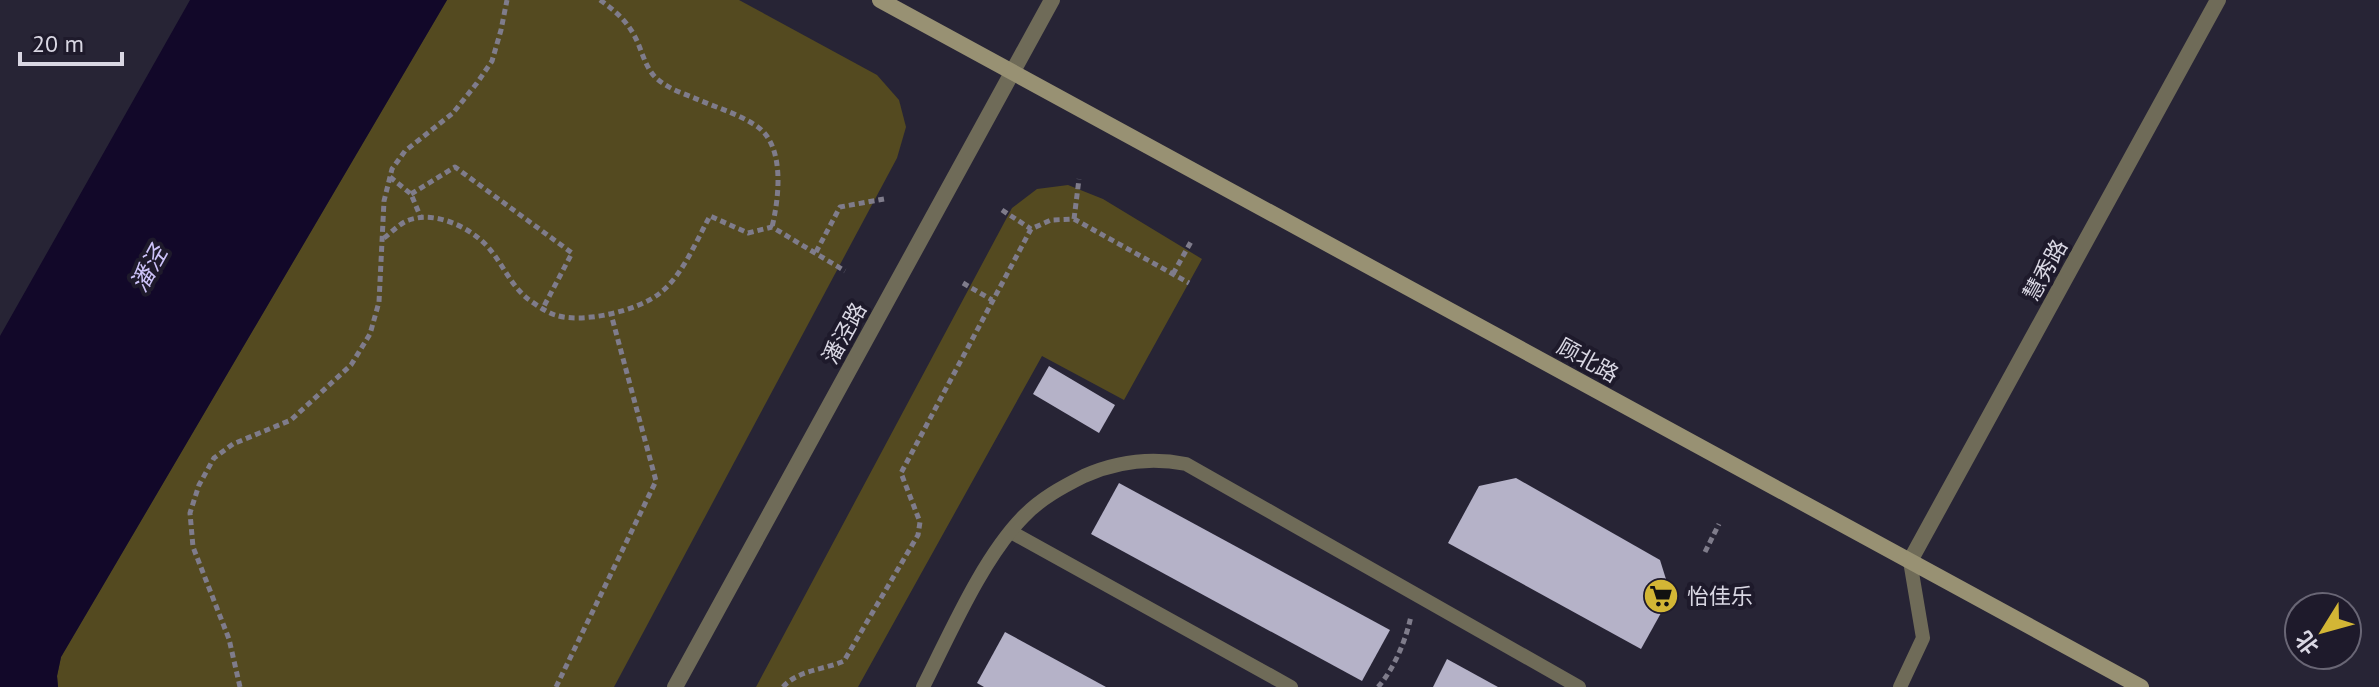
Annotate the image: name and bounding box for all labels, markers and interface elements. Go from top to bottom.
scale bar [20,16,122,66]
text: 20 m [32,28,84,59]
street label: 慧秀路 [2017,234,2073,306]
water label: 潘泾 [123,239,175,297]
street label: 潘泾路 [816,297,872,369]
street label: 顾北路 [1552,332,1624,388]
supermarket icon: 怡佳乐 [1642,577,1680,615]
place label: 怡佳乐 [1687,582,1753,610]
north arrow [2283,591,2363,671]
text: 北 [2289,626,2325,660]

